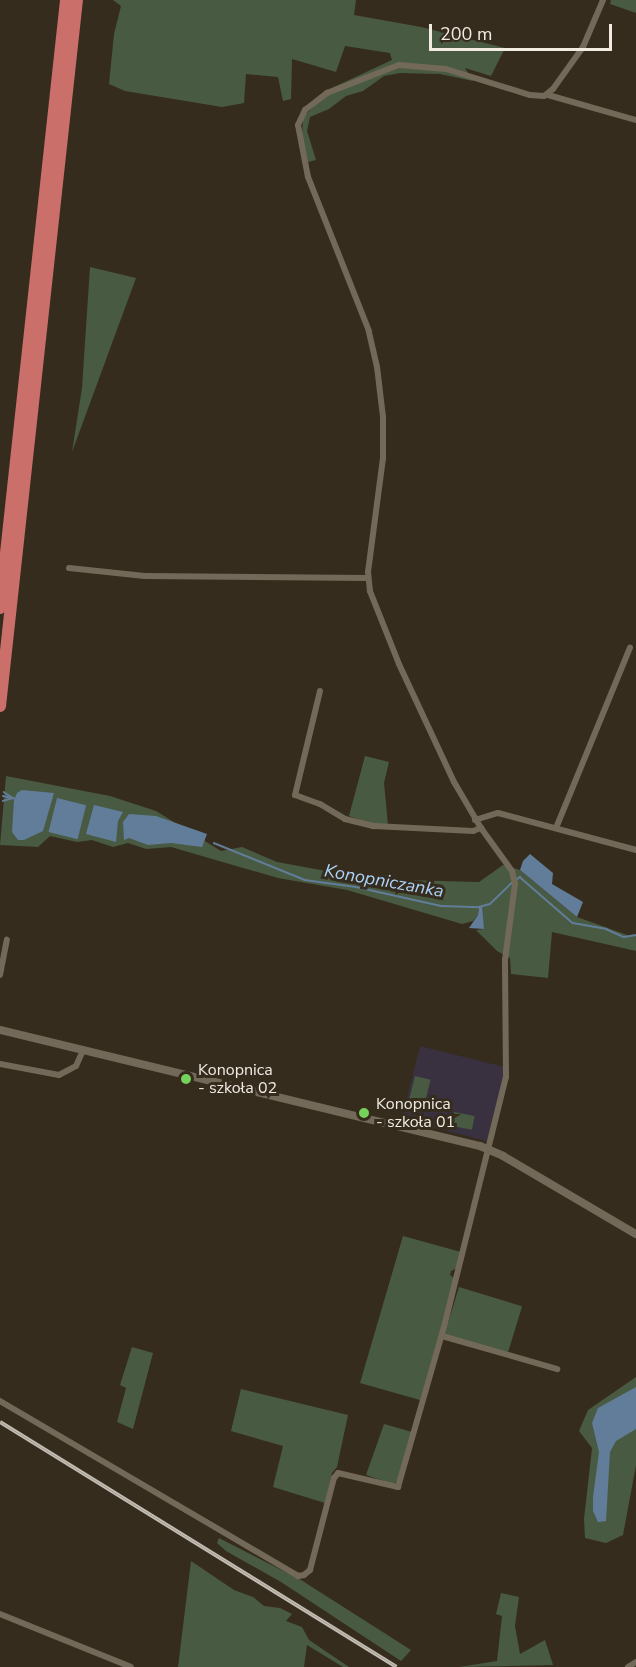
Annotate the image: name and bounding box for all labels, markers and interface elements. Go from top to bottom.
scale bar [432,12,615,50]
text: 200 m [440,22,492,46]
water label: Konopniczanka [323,860,445,902]
place label: Konopnica - szkoła 02 [198,1060,277,1098]
marker: Konopnica - szkoła 02 [179,1072,193,1086]
place label: Konopnica - szkoła 01 [376,1094,455,1132]
marker: Konopnica - szkoła 01 [357,1106,371,1120]

